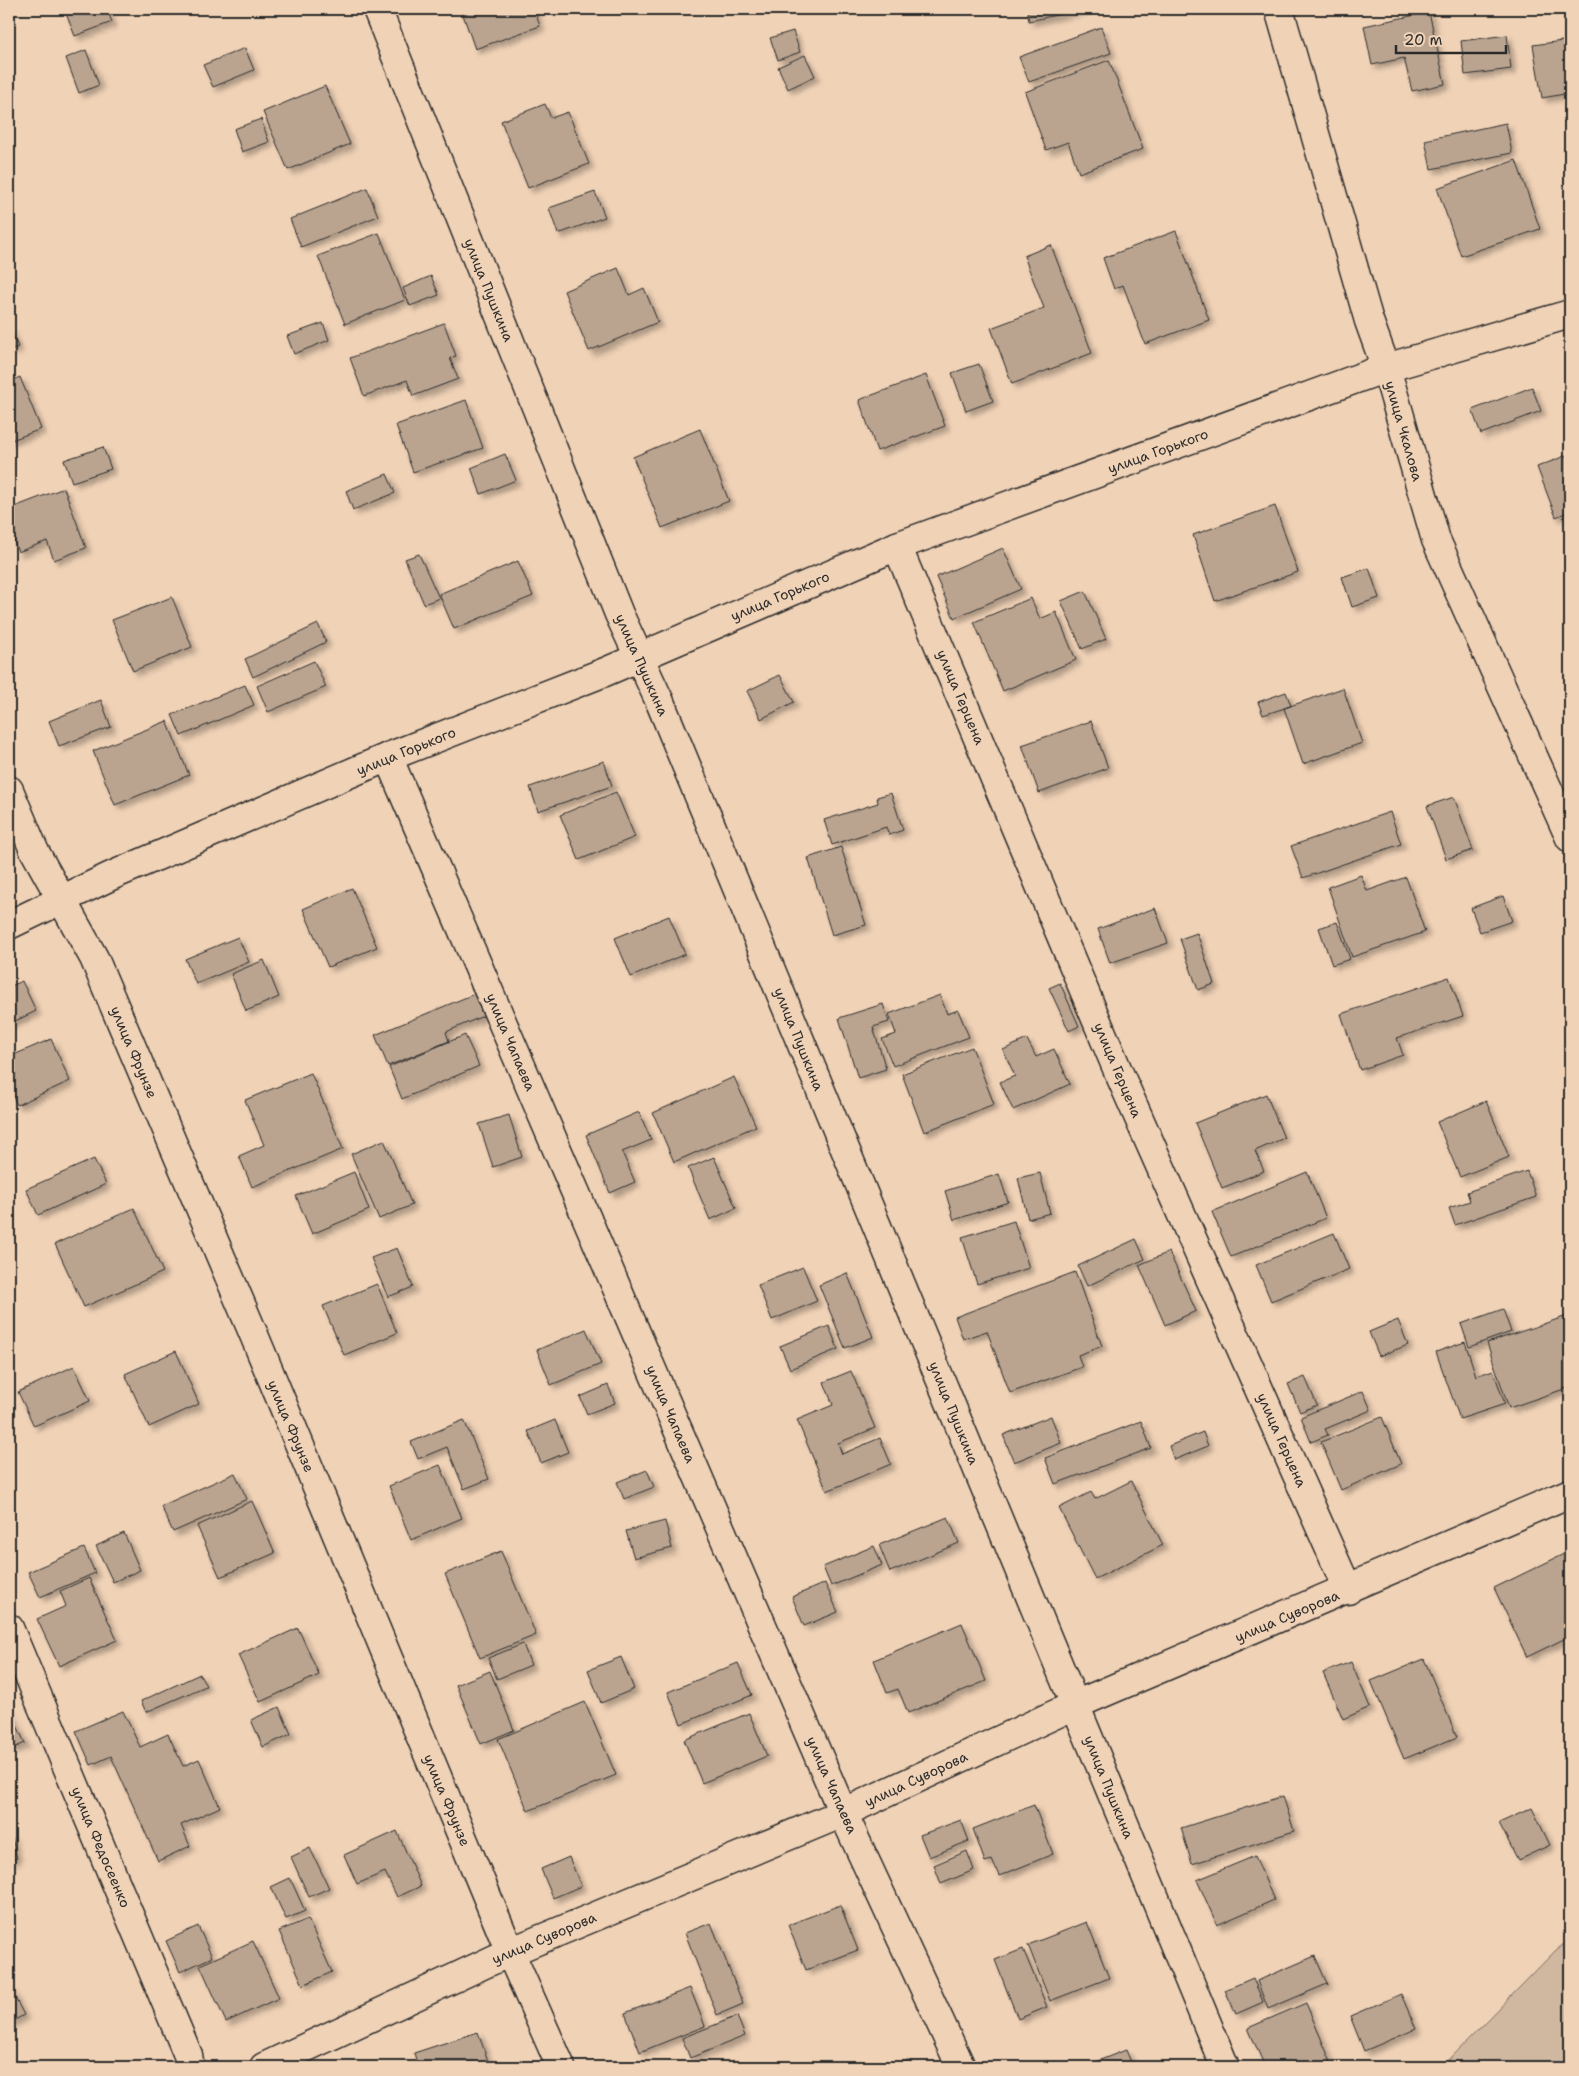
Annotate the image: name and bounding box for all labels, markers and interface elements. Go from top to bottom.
scale bar [1396,22,1506,54]
text: 20 m [1404,30,1443,50]
street label: улица Пушкина [460,236,518,345]
street label: улица Чкалова [1381,379,1427,484]
street label: улица Горького [1105,424,1211,478]
street label: улица Горького [728,567,832,625]
street label: улица Пушкина [611,611,673,719]
street label: улица Герцена [933,647,989,748]
street label: улица Горького [354,723,458,779]
street label: улица Пушкина [770,985,828,1094]
street label: улица Чапаева [482,990,540,1094]
street label: улица Фрунзе [106,1003,162,1101]
street label: улица Герцена [1090,1020,1146,1121]
street label: улица Пушкина [925,1359,983,1468]
street label: улица Чапаева [642,1362,700,1466]
street label: улица Фрунзе [263,1377,319,1475]
street label: улица Герцена [1253,1390,1311,1490]
street label: улица Суворова [1232,1586,1342,1646]
street label: улица Пушкина [1080,1733,1138,1842]
street label: улица Чапаева [802,1734,862,1837]
street label: улица Суворова [862,1747,971,1811]
street label: улица Фрунзе [419,1751,475,1849]
street label: улица Федосеенко [67,1784,135,1910]
street label: улица Суворова [489,1908,599,1968]

